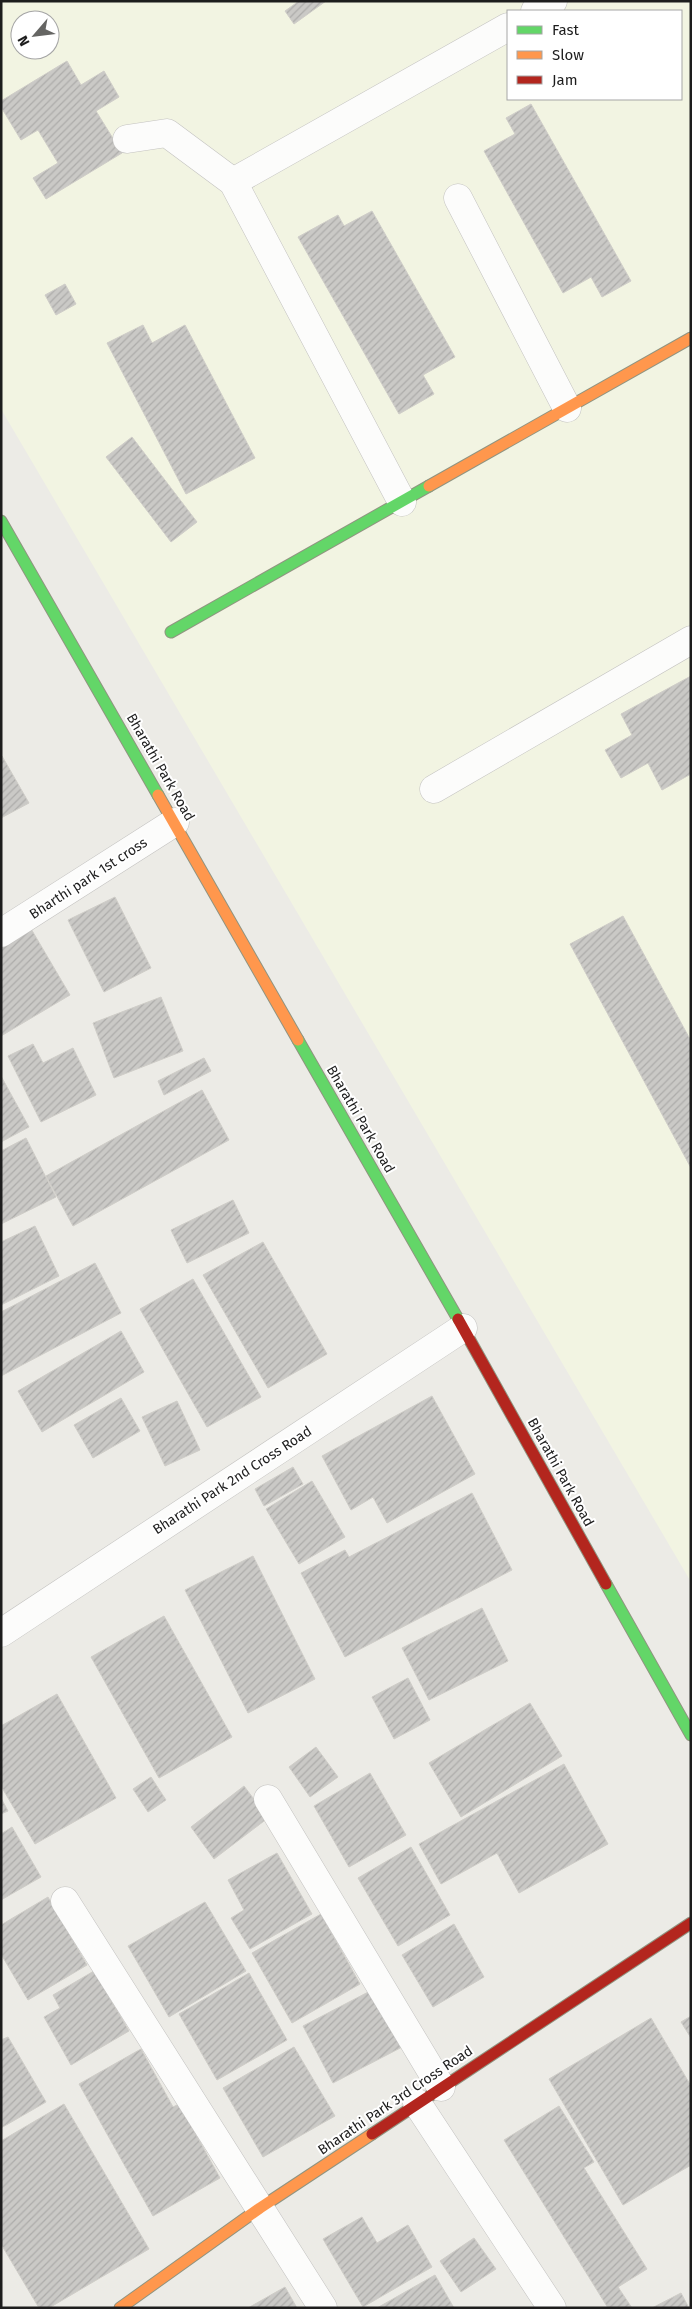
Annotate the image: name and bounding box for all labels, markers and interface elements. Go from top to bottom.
north arrow [10,10,60,60]
legend [507,10,682,100]
text: Fast [552,21,579,39]
text: N [14,33,34,49]
text: Slow [552,46,584,64]
text: Jam [552,71,578,89]
street label: Bharathi Park Road [123,710,198,824]
street label: Bharthi park 1st cross [26,834,151,923]
street label: Bharathi Park Road [323,1062,398,1176]
street label: Bharathi Park Road [524,1415,597,1529]
street label: Bharathi Park 2nd Cross Road [150,1423,315,1538]
street label: Bharathi Park 3rd Cross Road [315,2042,476,2159]

